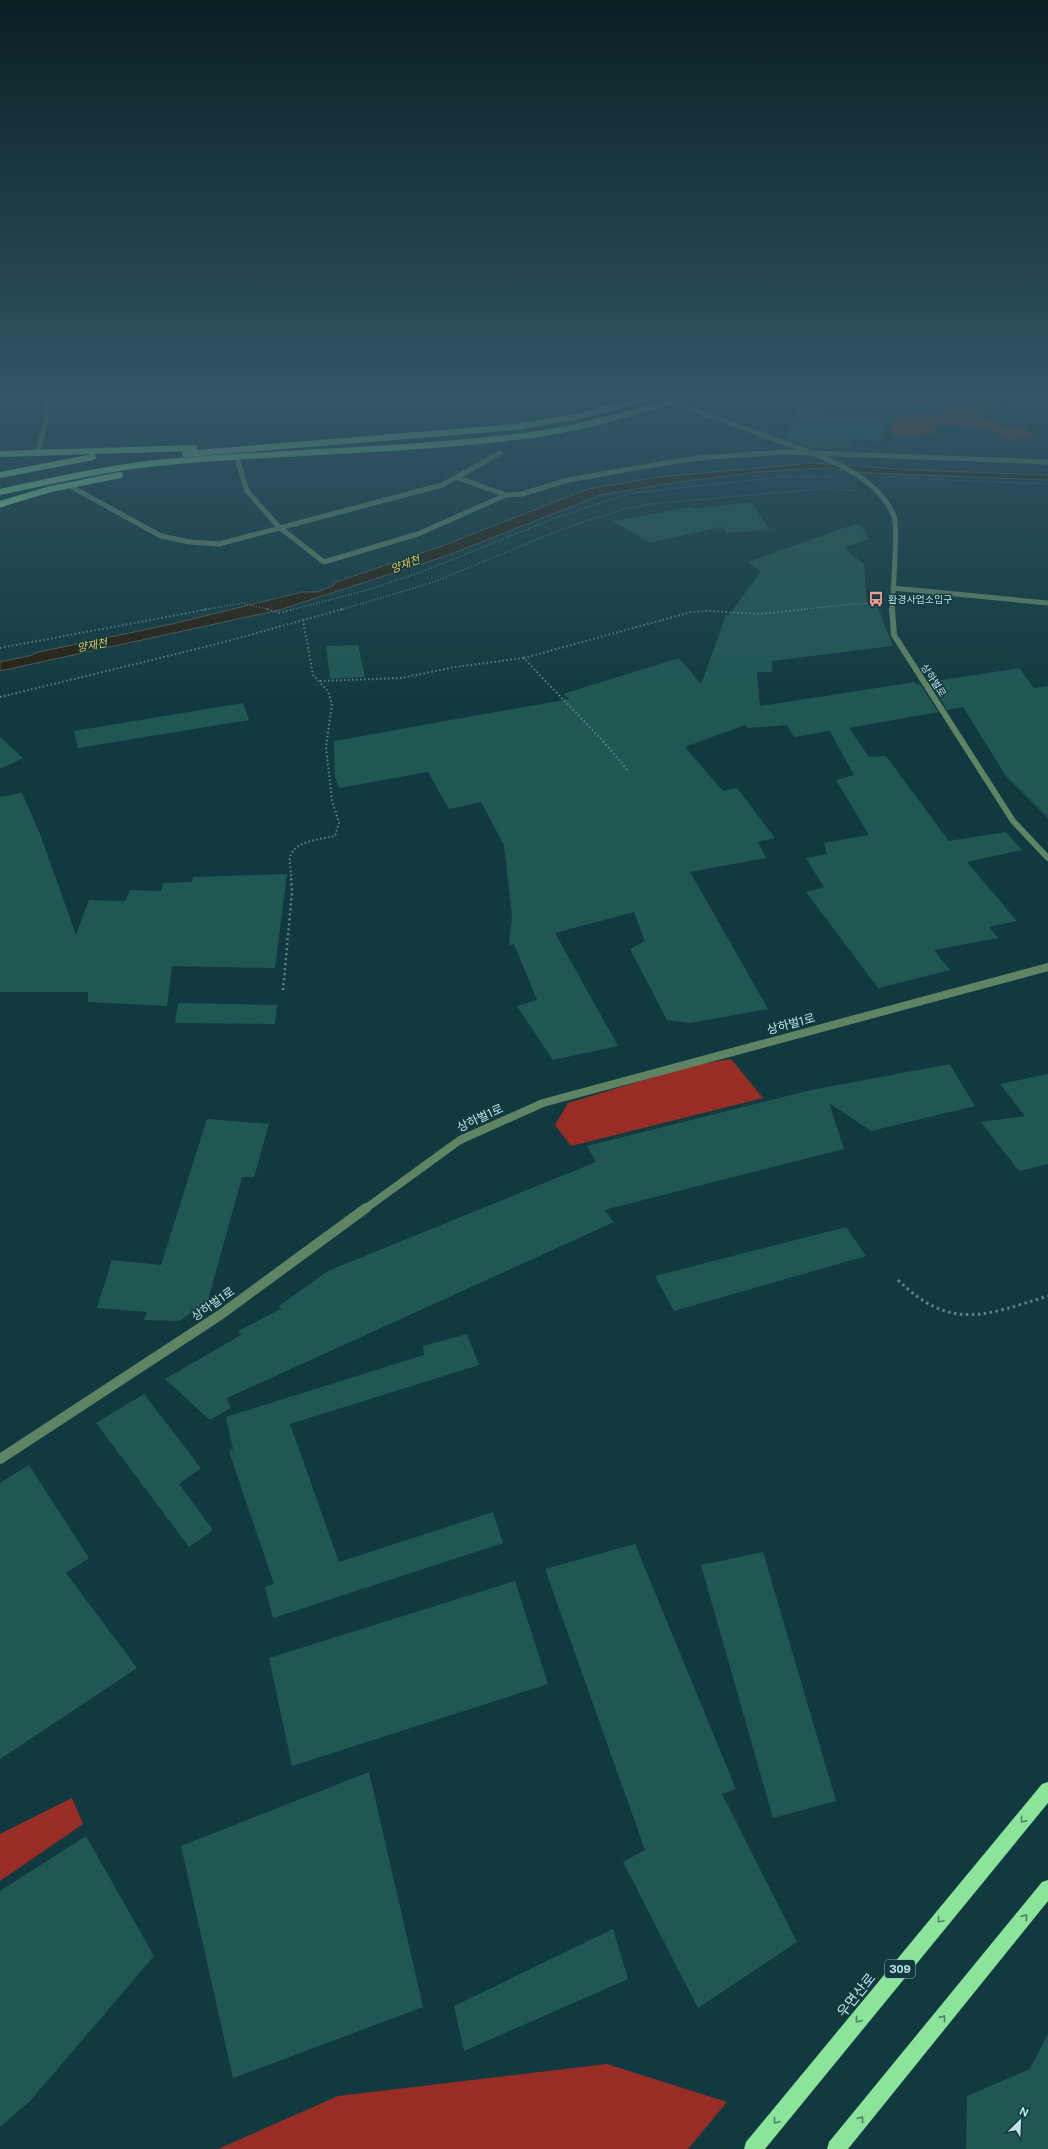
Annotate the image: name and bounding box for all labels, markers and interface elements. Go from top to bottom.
water label: 양재천 [389,552,423,575]
bus stop icon: 환경사업소입구 [867,590,885,608]
place label: 환경사업소입구 [888,593,952,605]
water label: 양재천 [76,636,110,654]
street label: 상하벌로 [919,661,949,699]
street label: 상하벌1로 [766,1011,816,1037]
street label: 상하벌1로 [455,1101,505,1135]
street label: 상하벌1로 [189,1284,237,1324]
one-way arrow [1021,1815,1028,1822]
one-way arrow [1020,1914,1027,1922]
one-way arrow [938,1915,945,1922]
road number: 309 [885,1960,915,1978]
street label: 우면산로 [834,1970,879,2020]
one-way arrow [938,2015,945,2022]
one-way arrow [855,2016,862,2023]
north arrow [1000,2101,1040,2141]
text: N [1018,2105,1030,2119]
one-way arrow [856,2116,863,2123]
one-way arrow [773,2117,780,2124]

